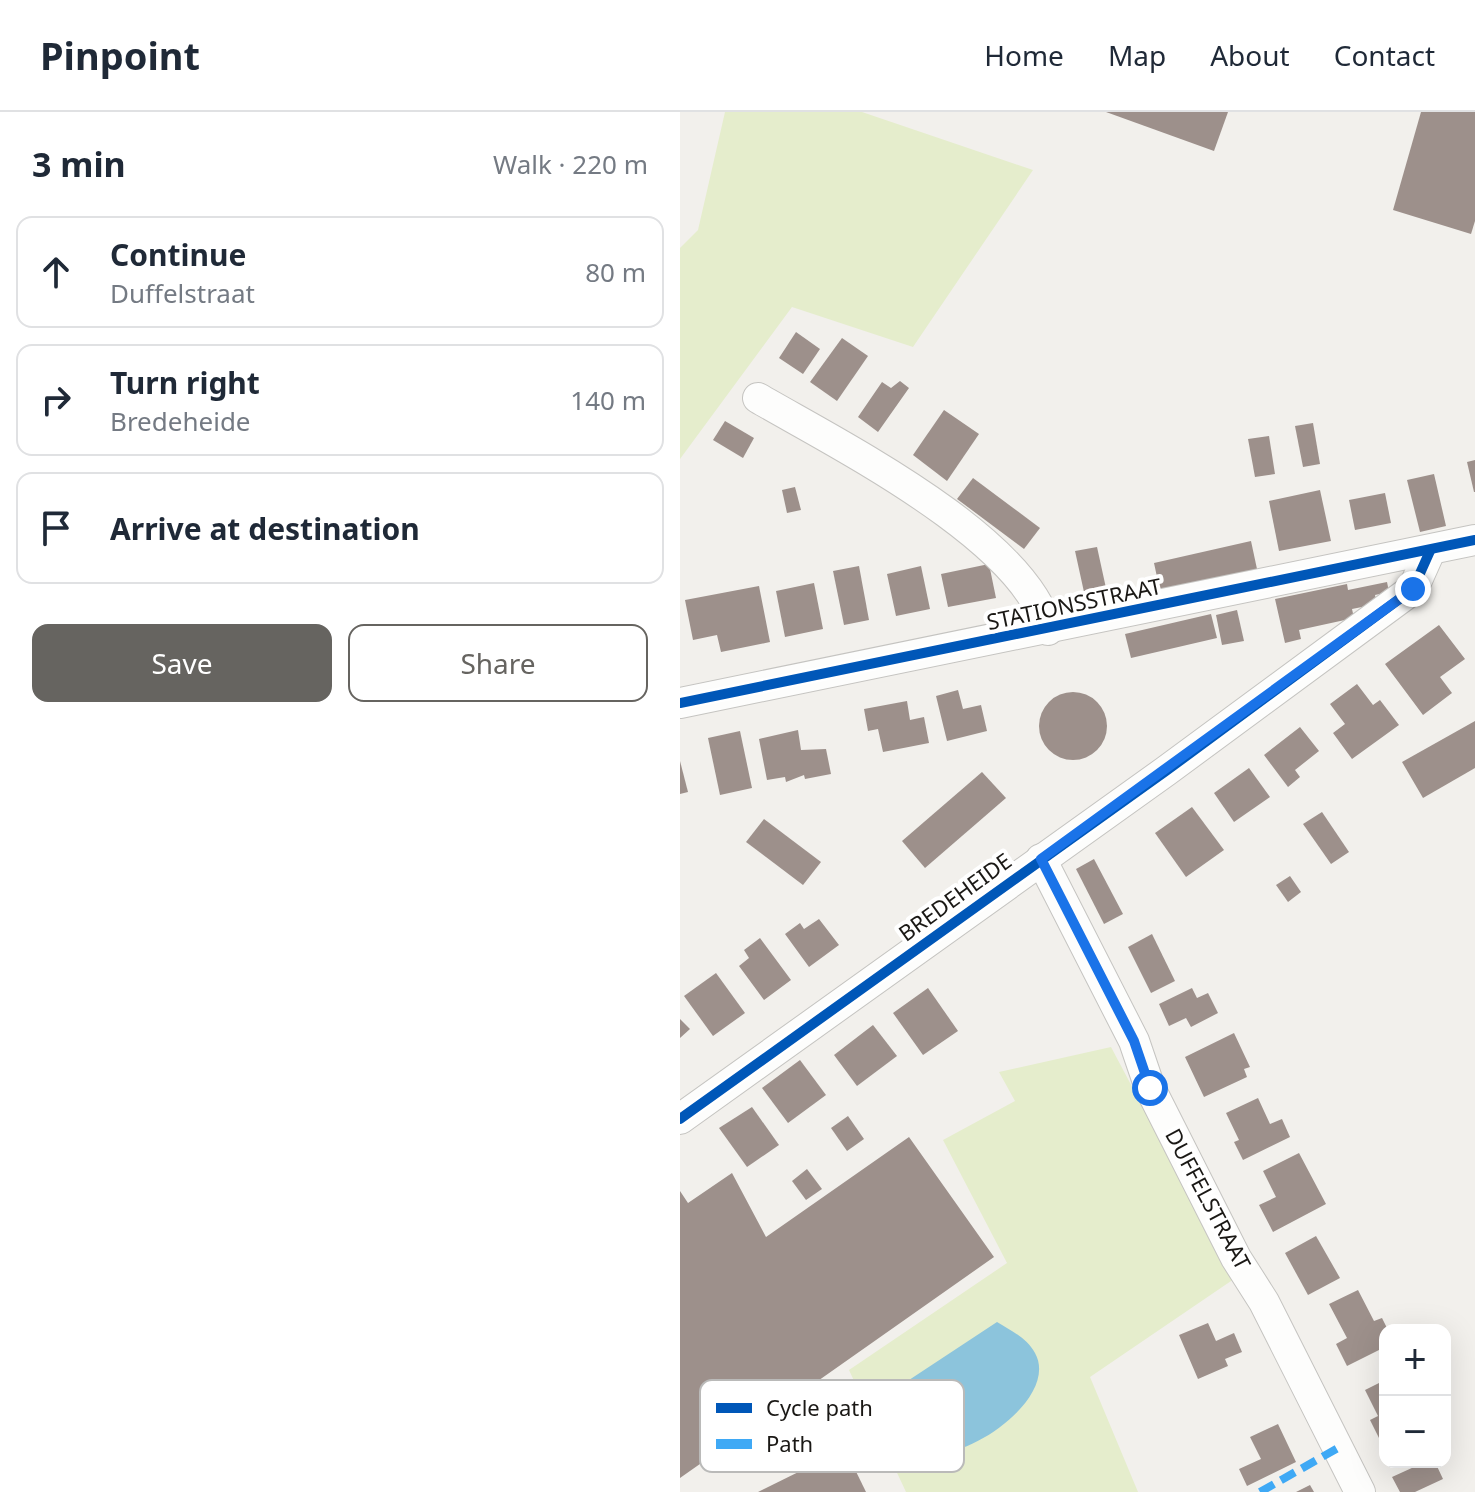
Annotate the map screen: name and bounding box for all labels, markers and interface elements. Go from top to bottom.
text: Pinpoint [40,29,200,81]
text: Home [984,36,1064,74]
text: Map [1108,36,1166,74]
text: About [1210,36,1290,74]
text: Contact [1334,36,1435,74]
text: 3 min [32,141,126,187]
text: Walk · 220 m [493,146,648,182]
text: Continue [110,234,246,275]
icon: ahead [34,250,78,294]
text: 80 m [585,254,646,290]
text: Duffelstraat [110,275,255,311]
text: Turn right [110,362,260,403]
icon: right [34,378,78,422]
text: 140 m [570,382,646,418]
text: Bredeheide [110,403,251,439]
icon: arrive [34,506,78,550]
text: Arrive at destination [110,508,420,549]
street label: STATIONSSTRAAT [984,570,1164,636]
route end [1395,571,1431,607]
button: Save [32,624,332,702]
button: Share [348,624,648,702]
street label: BREDEHEIDE [892,845,1017,947]
route start [1132,1070,1168,1106]
street label: DUFFELSTRAAT [1159,1123,1259,1274]
map controls [1379,1324,1451,1468]
button: + [1379,1324,1451,1396]
legend [700,1380,964,1472]
text: Cycle path [766,1392,873,1422]
button: − [1379,1396,1451,1468]
text: Path [766,1428,813,1458]

